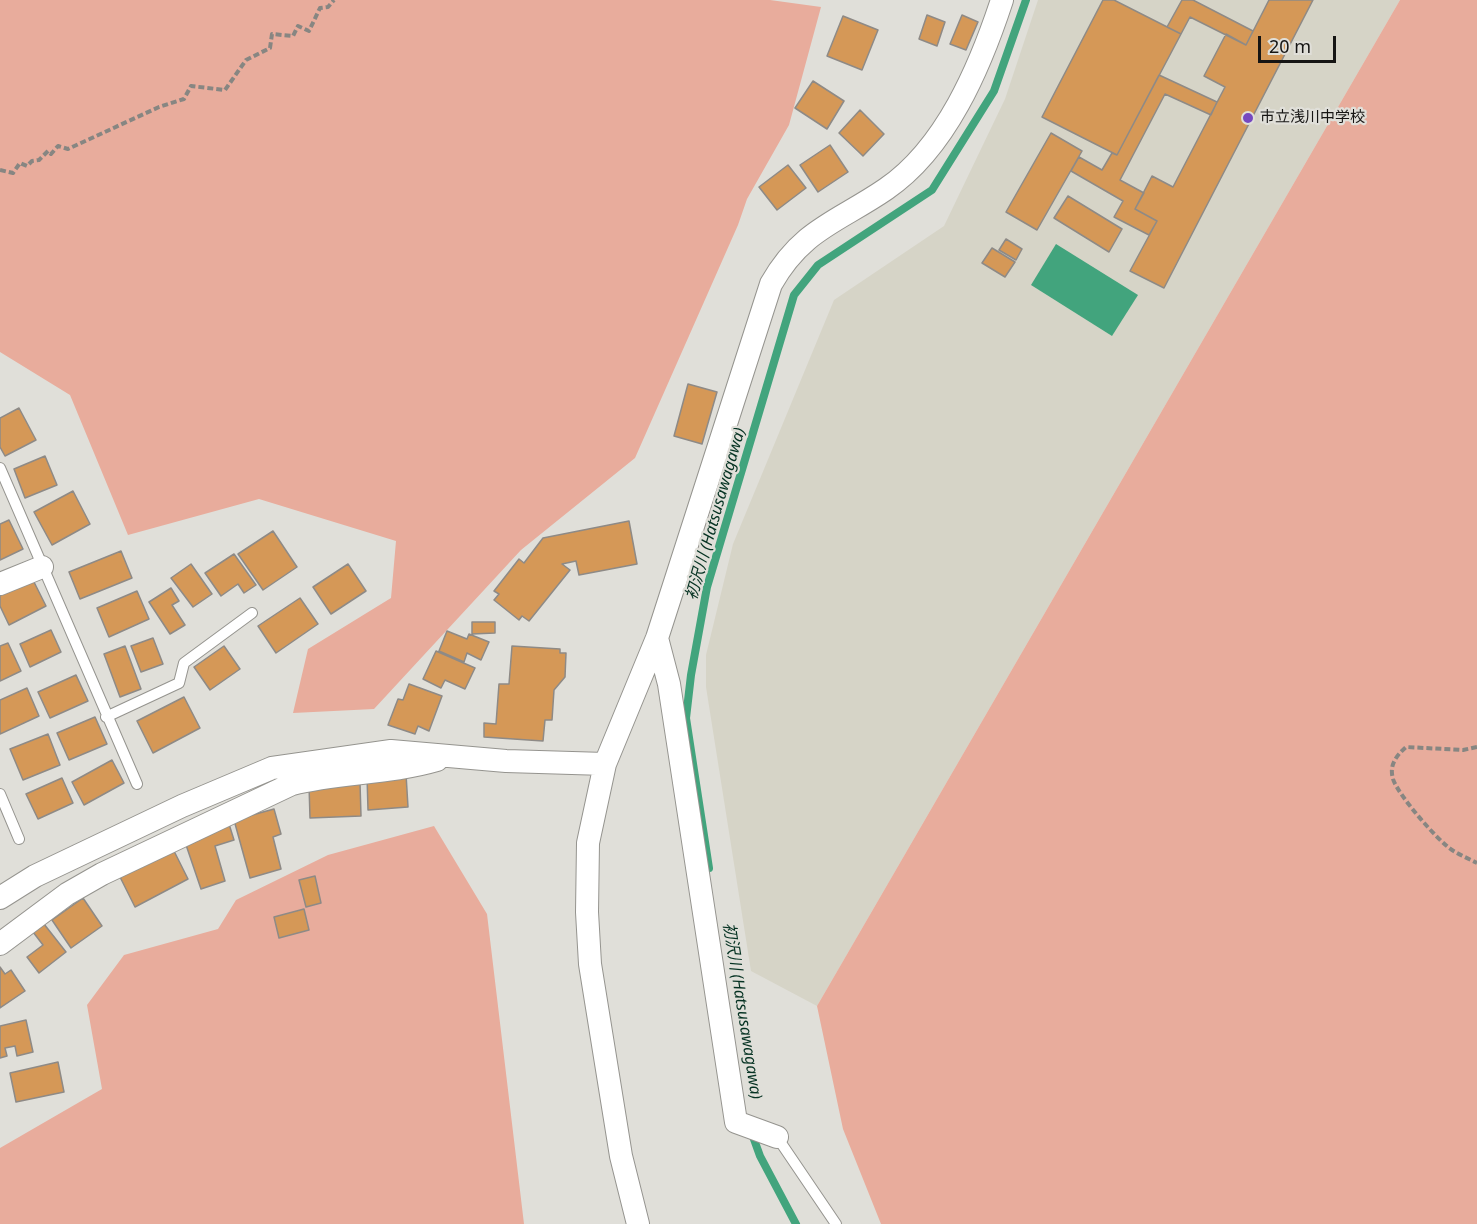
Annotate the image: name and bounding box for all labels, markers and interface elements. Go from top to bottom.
scale bar [1261,24,1339,62]
text: 20 m [1269,34,1311,58]
place label: 市立浅川中学校 [1260,109,1365,127]
marker: 市立浅川中学校 [1241,111,1255,125]
water label: 初沢川 (Hatsusawagawa) [682,426,750,602]
water label: 初沢川 (Hatsusawagawa) [719,921,765,1101]

